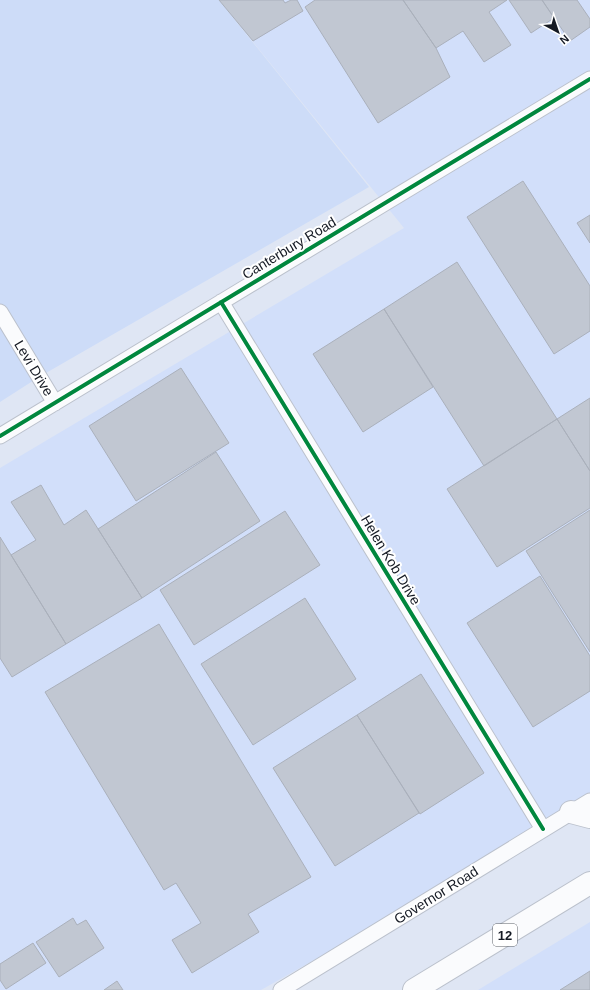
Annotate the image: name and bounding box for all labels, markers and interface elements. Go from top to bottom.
north arrow [538,12,578,52]
text: N [557,33,571,47]
street label: Canterbury Road [239,214,339,282]
street label: Levi Drive [11,337,57,399]
street label: Helen Kob Drive [358,512,424,608]
street label: Governor Road [391,863,481,927]
road number: 12 [493,924,517,946]

